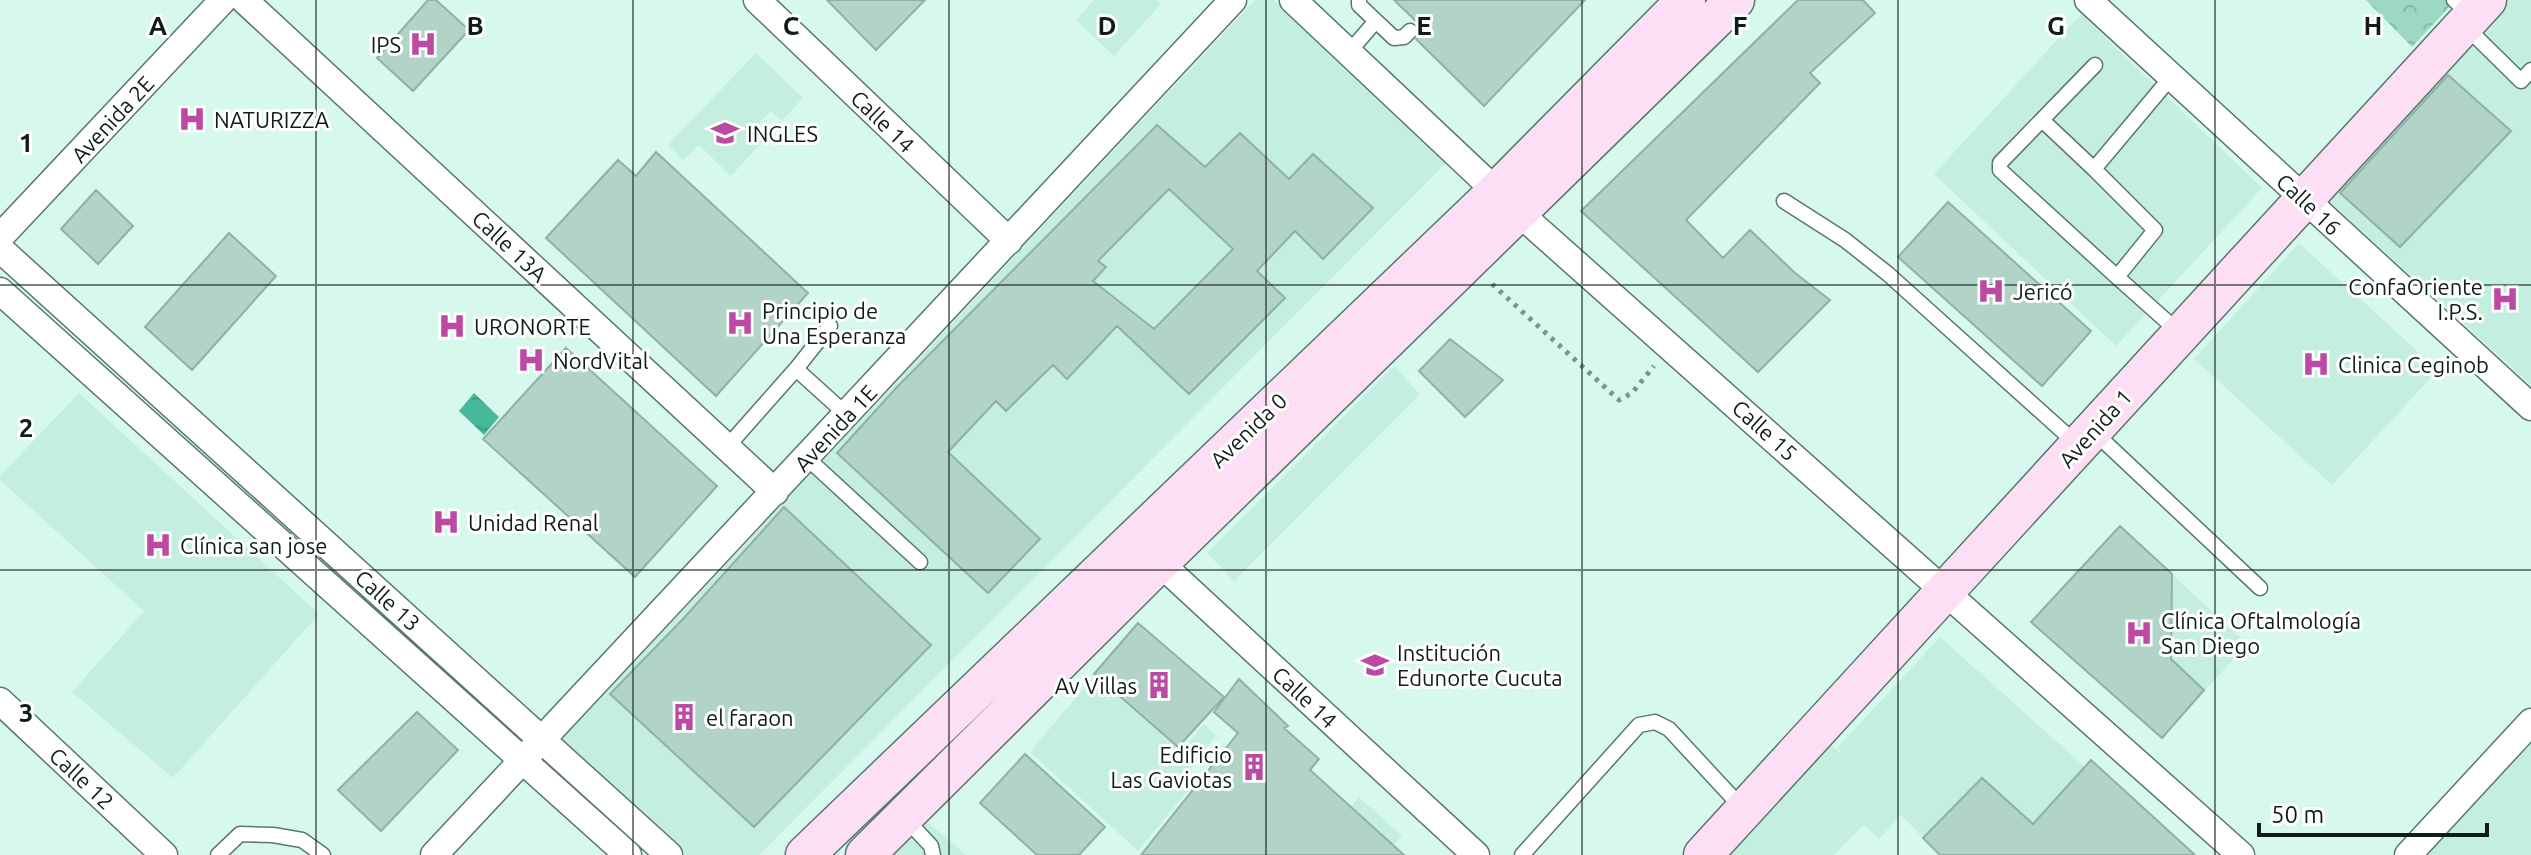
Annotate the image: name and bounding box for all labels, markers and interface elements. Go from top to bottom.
text: A [149,11,168,40]
text: B [466,11,484,40]
text: C [783,11,800,40]
text: D [1098,11,1116,40]
text: E [1416,11,1432,40]
text: F [1733,11,1747,40]
text: G [2047,11,2065,40]
text: H [2364,11,2382,40]
hospital icon: IPS [408,29,438,59]
place label: IPS [371,32,401,57]
street label: Avenida 2E [66,71,158,167]
street label: Calle 14 [846,85,920,157]
hospital icon: NATURIZZA [177,104,207,134]
place label: NATURIZZA [214,107,330,132]
school or university icon: INGLES [710,118,740,148]
place label: INGLES [747,121,818,146]
text: 1 [19,128,33,157]
street label: Calle 16 [2272,168,2346,240]
street label: Calle 13A [468,205,553,287]
place label: ConfaOriente I.P.S. [2348,274,2483,324]
hospital icon: Jericó [1976,276,2006,306]
place label: Jericó [2013,279,2073,304]
hospital icon: ConfaOriente I.P.S. [2490,284,2520,314]
place label: Principio de Una Esperanza [762,298,906,348]
hospital icon: Principio de Una Esperanza [725,308,755,338]
hospital icon: URONORTE [437,311,467,341]
place label: URONORTE [474,314,591,339]
hospital icon: NordVital [516,345,546,375]
place label: NordVital [553,348,649,373]
hospital icon: Clinica Ceginob [2301,349,2331,379]
place label: Clinica Ceginob [2338,352,2489,377]
street label: Avenida 1E [789,380,881,476]
street label: Avenida 1 [2053,384,2137,472]
street label: Avenida 0 [1205,388,1291,472]
street label: Calle 15 [1728,394,1802,466]
text: 2 [19,413,33,442]
hospital icon: Unidad Renal [431,507,461,537]
place label: Unidad Renal [468,510,599,535]
hospital icon: Clínica san jose [143,530,173,560]
place label: Clínica san jose [180,533,327,558]
street label: Calle 13 [351,564,425,636]
place label: Clínica Oftalmología San Diego [2161,608,2361,658]
hospital icon: Clínica Oftalmología San Diego [2124,618,2154,648]
place label: Institución Edunorte Cucuta [1397,640,1563,690]
school or university icon: Institución Edunorte Cucuta [1360,650,1390,680]
street label: Calle 14 [1268,661,1342,733]
building icon: Av Villas [1144,670,1174,700]
place label: Av Villas [1055,673,1137,698]
text: 3 [19,698,33,727]
building icon: el faraon [669,702,699,732]
place label: el faraon [706,705,794,730]
street label: Calle 12 [45,742,119,814]
place label: Edificio Las Gaviotas [1111,742,1232,792]
building icon: Edificio Las Gaviotas [1239,752,1269,782]
scale bar [2259,787,2487,837]
text: 50 m [2271,801,2324,828]

